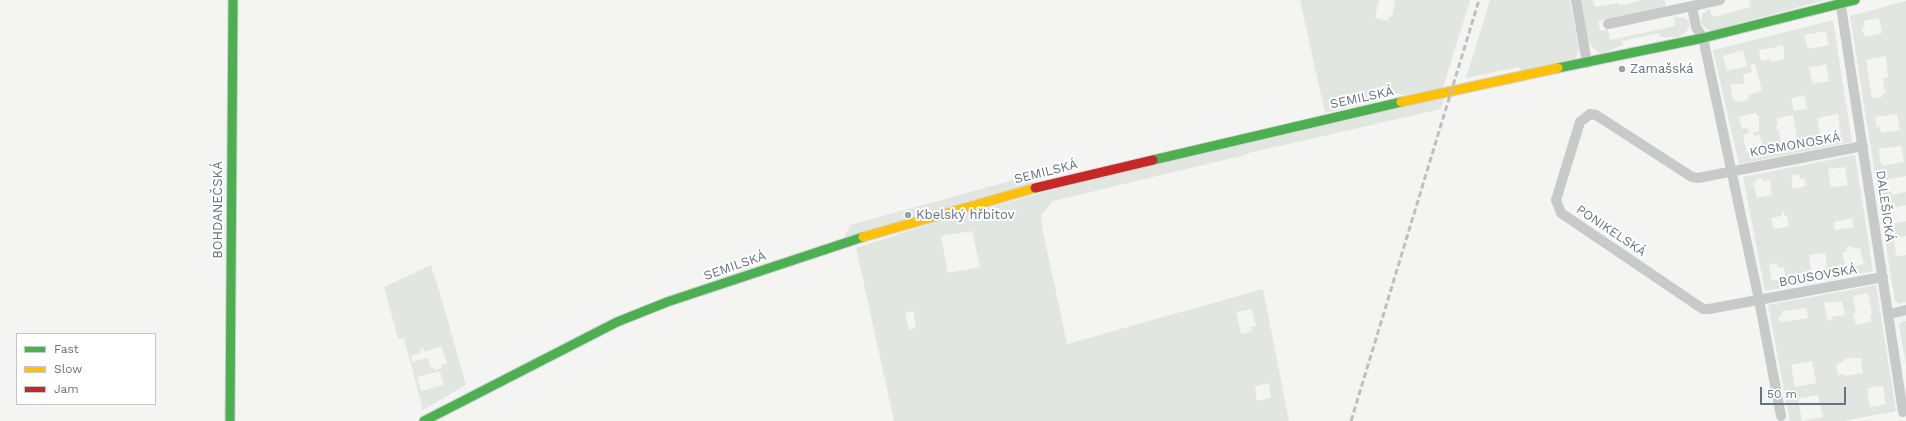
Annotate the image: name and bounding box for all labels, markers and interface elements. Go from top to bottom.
place label: Zamašská [1630,61,1694,77]
marker: Zamašská [1617,64,1627,74]
street label: SEMILSKÁ [1329,84,1395,112]
street label: KOSMONOSKÁ [1748,129,1842,161]
street label: SEMILSKÁ [1013,157,1079,187]
street label: BOHDANEČSKÁ [210,161,226,259]
street label: DALEŠICKÁ [1872,169,1898,243]
street label: PONIKELSKÁ [1573,202,1649,260]
place label: Kbelský hřbitov [916,207,1014,223]
marker: Kbelský hřbitov [903,210,913,220]
street label: SEMILSKÁ [702,248,768,284]
street label: BOUSOVSKÁ [1778,261,1858,291]
legend [16,333,156,405]
text: Fast [54,342,79,356]
text: Slow [54,362,82,376]
scale bar [1762,379,1848,405]
text: Jam [54,382,79,396]
text: 50 m [1767,387,1797,401]

